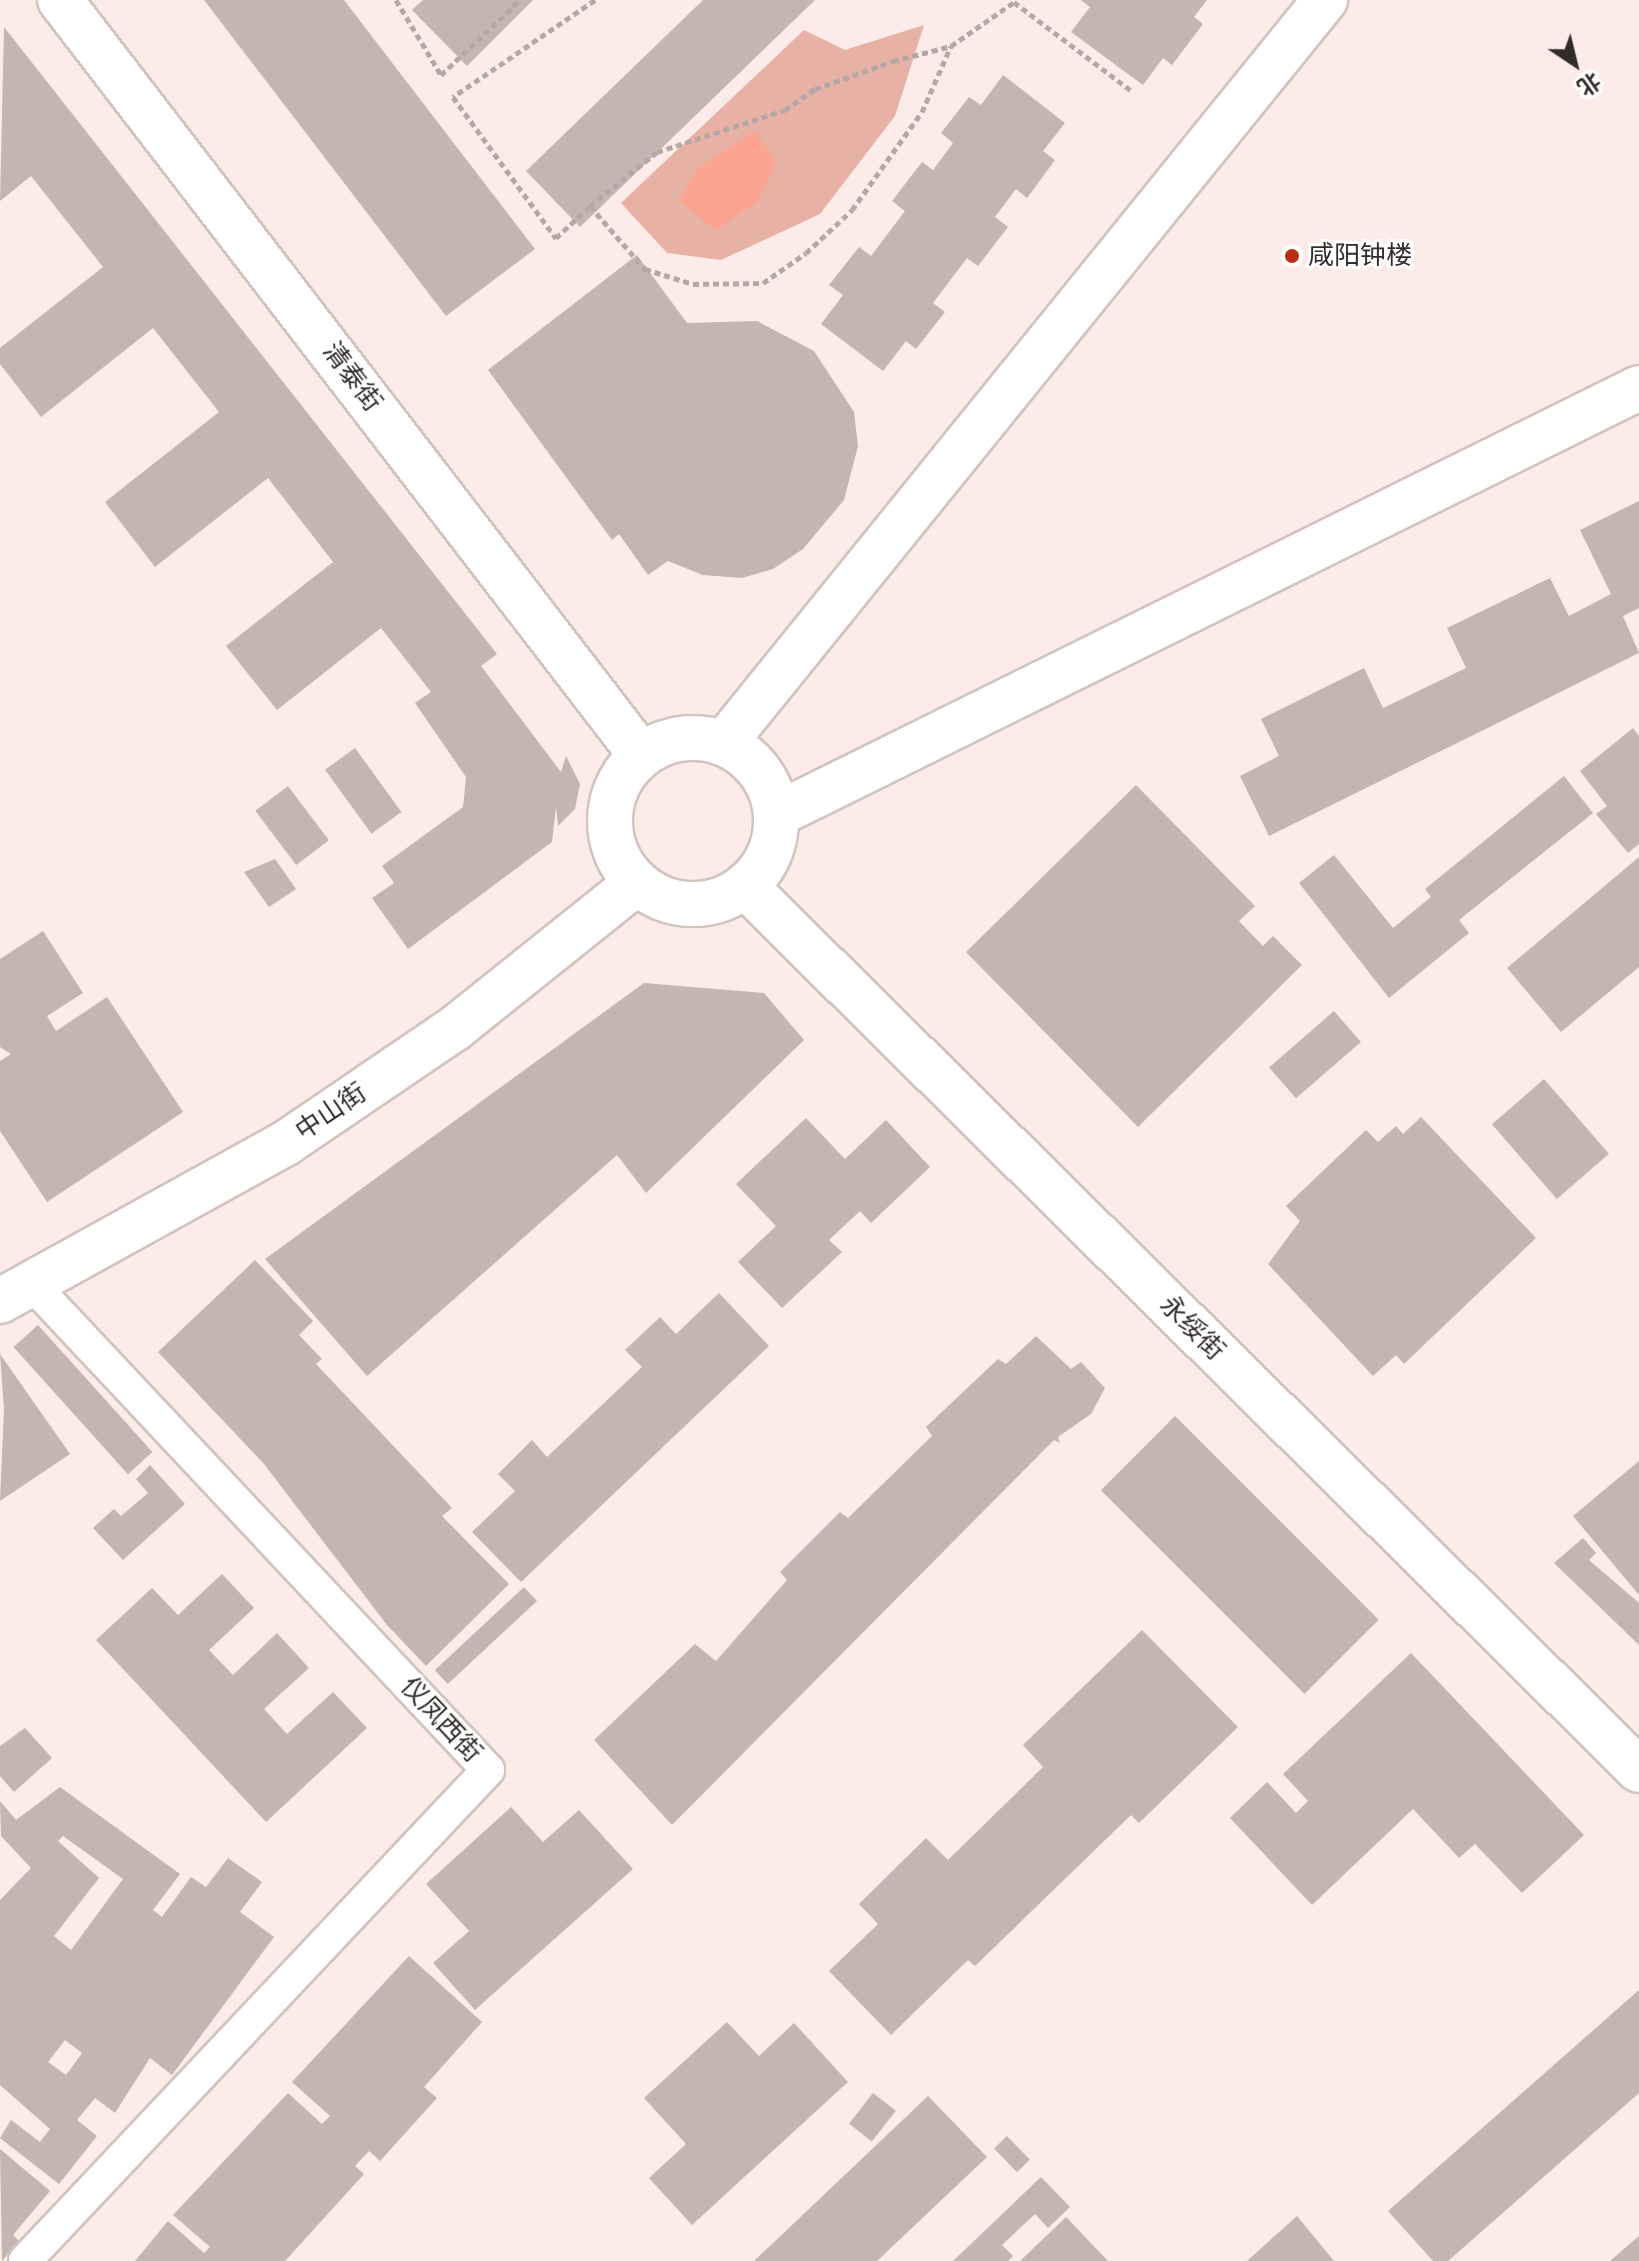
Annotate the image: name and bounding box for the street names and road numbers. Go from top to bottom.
street label: 清泰街 [316,336,388,418]
street label: 中山街 [290,1077,372,1147]
street label: 永绥街 [1153,1289,1231,1367]
street label: 仪凤西街 [394,1671,488,1769]

